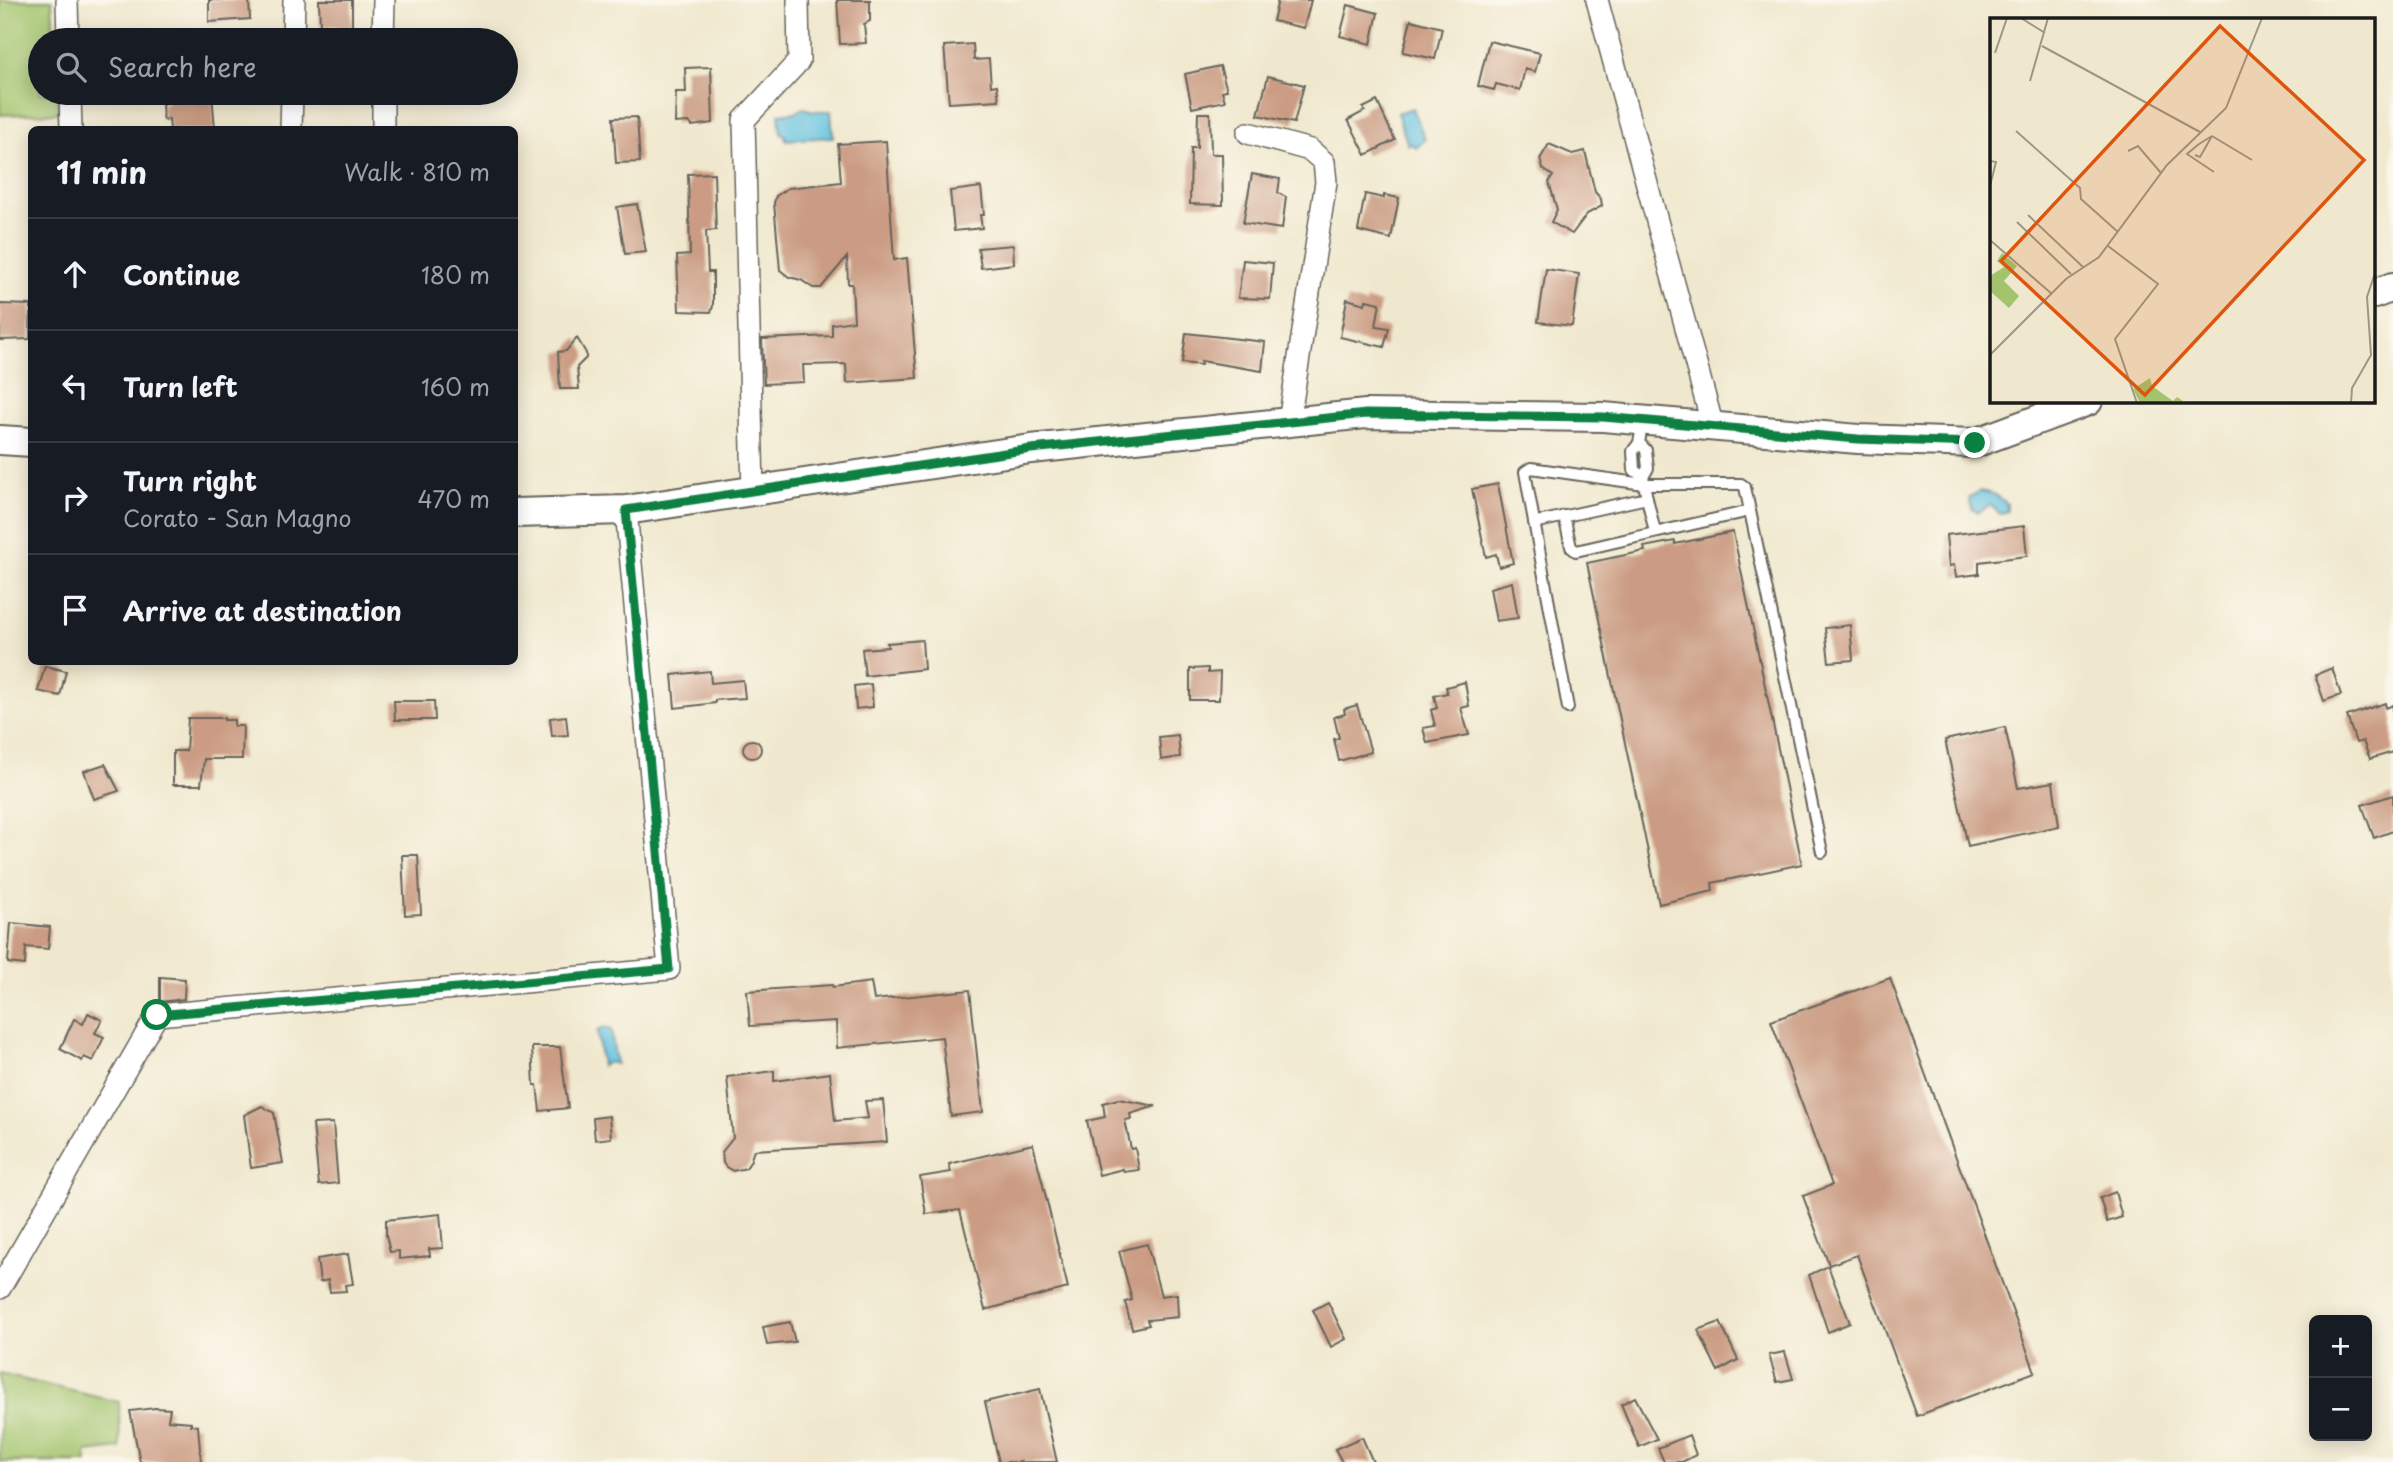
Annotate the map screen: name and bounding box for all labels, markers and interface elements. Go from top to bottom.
inset map [1990,18,2376,402]
search box [28,28,518,105]
text: Search here [108,47,257,86]
icon: search [52,48,90,86]
text: 11 min [56,149,147,194]
text: Walk · 810 m [344,154,490,189]
icon: ahead [56,255,94,293]
text: Continue [123,255,240,294]
text: 180 m [421,257,490,292]
icon: left [56,367,94,405]
text: Turn left [123,367,238,406]
text: 160 m [421,369,490,404]
route end [1959,427,1990,458]
text: Turn right [123,461,257,500]
icon: right [56,479,94,517]
text: 470 m [417,481,490,516]
text: Corato - San Magno [123,500,351,535]
icon: arrive [56,591,94,629]
text: Arrive at destination [123,591,402,630]
route start [141,999,172,1030]
map controls [2309,1315,2372,1441]
button: + [2309,1315,2372,1378]
button: − [2309,1378,2372,1441]

